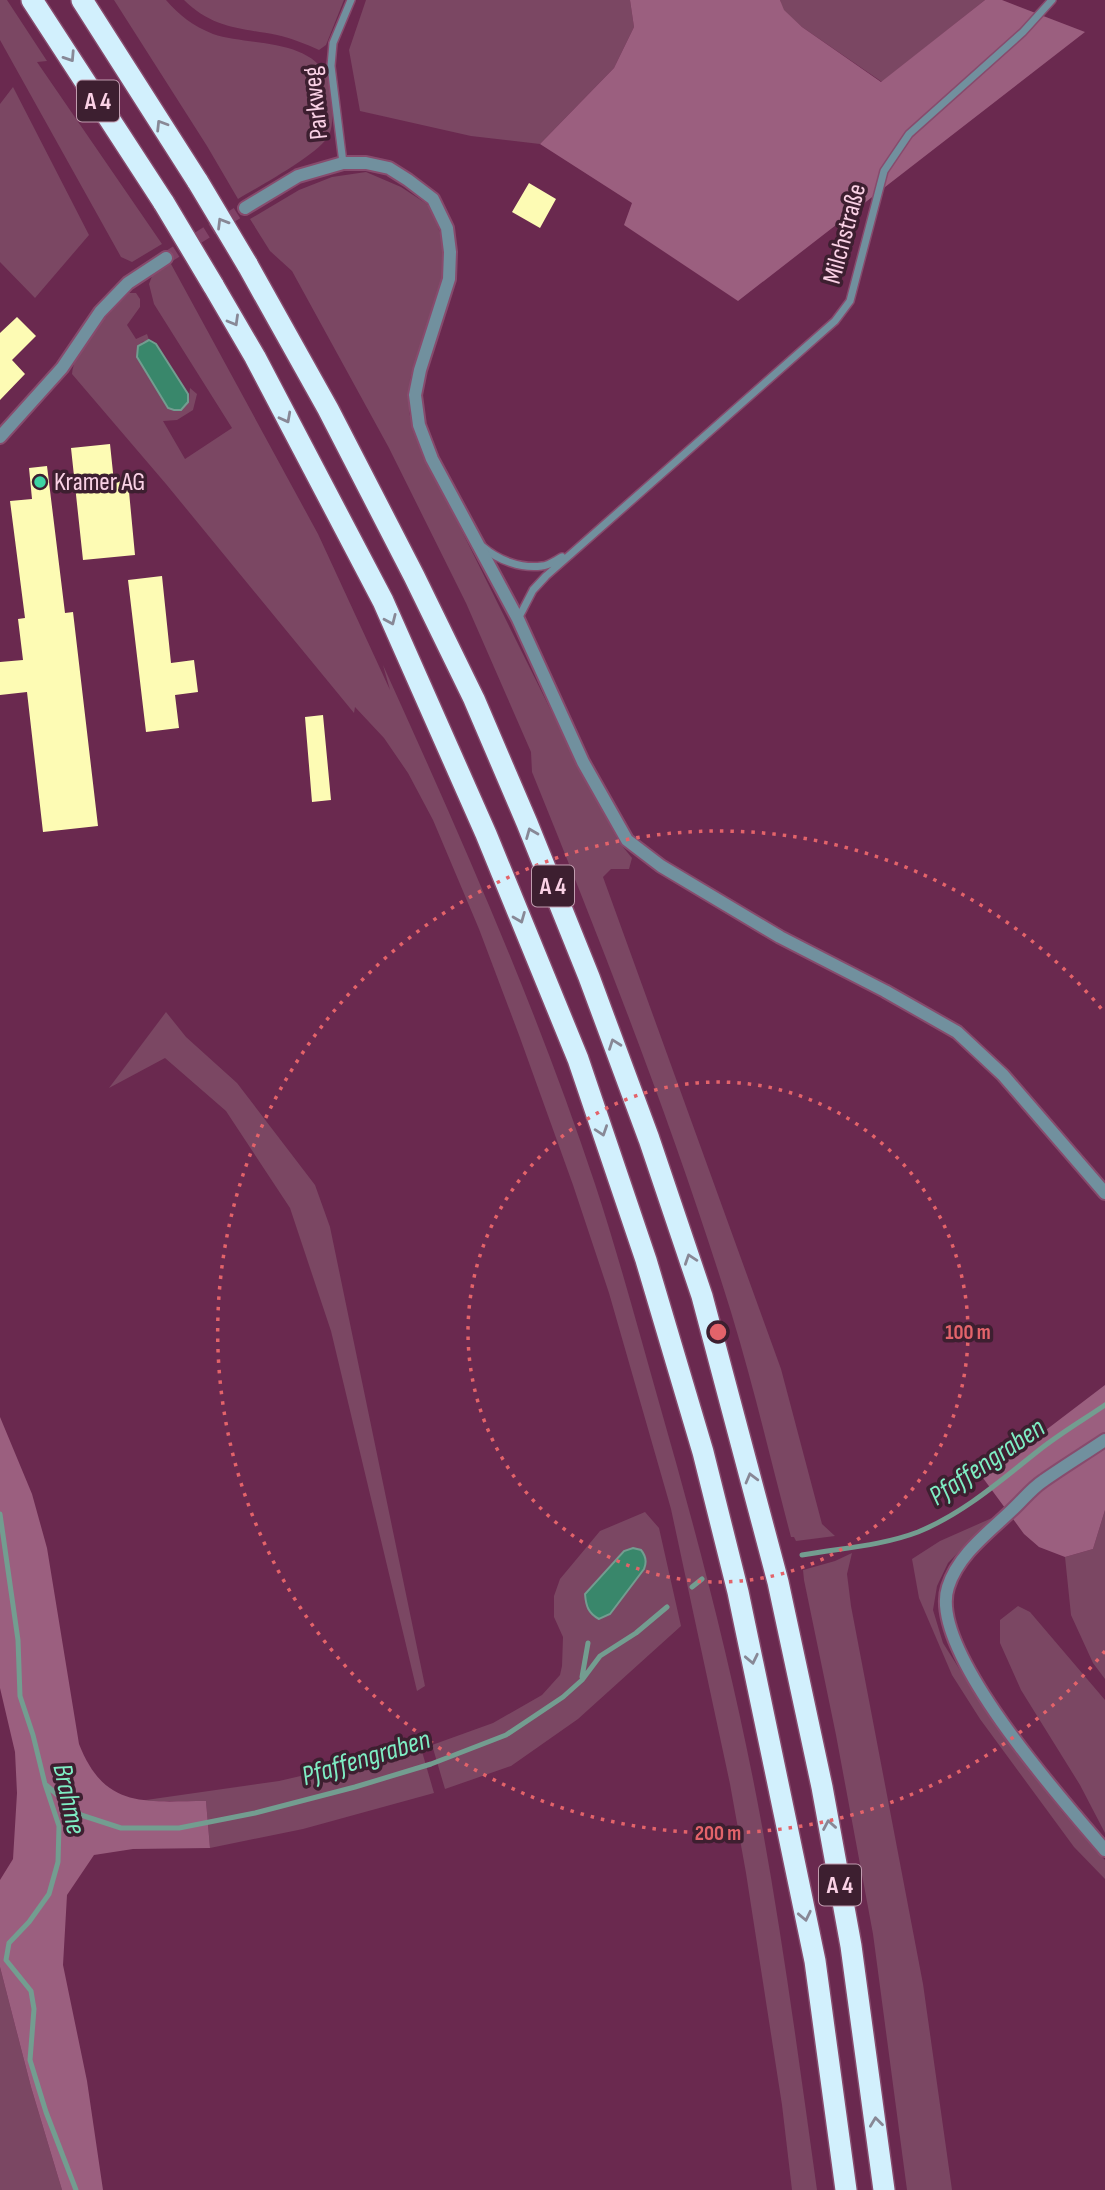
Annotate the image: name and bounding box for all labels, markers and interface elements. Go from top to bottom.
one-way arrow [61,50,74,63]
street label: Parkweg [297,65,335,141]
road number: A 4 [77,80,119,122]
one-way arrow [157,119,170,132]
street label: Milchstraße [817,181,873,287]
one-way arrow [218,218,231,231]
one-way arrow [226,314,239,326]
one-way arrow [278,410,292,423]
place label: Kramer AG [54,467,145,498]
marker: Kramer AG [32,474,48,490]
one-way arrow [383,613,397,625]
one-way arrow [526,827,540,839]
road number: A 4 [532,866,574,906]
one-way arrow [512,912,526,924]
one-way arrow [609,1039,623,1051]
one-way arrow [594,1124,608,1136]
one-way arrow [684,1253,698,1266]
centre of rings [706,1320,730,1344]
text: 100 m [945,1320,991,1345]
water label: Pfaffengraben [923,1411,1051,1513]
one-way arrow [745,1472,760,1484]
one-way arrow [743,1653,758,1665]
water label: Pfaffengraben [298,1723,435,1793]
water label: Brahme [45,1761,93,1837]
one-way arrow [822,1819,837,1831]
text: 200 m [695,1821,741,1846]
road number: A 4 [819,1864,861,1906]
one-way arrow [797,1910,812,1922]
one-way arrow [868,2116,883,2128]

